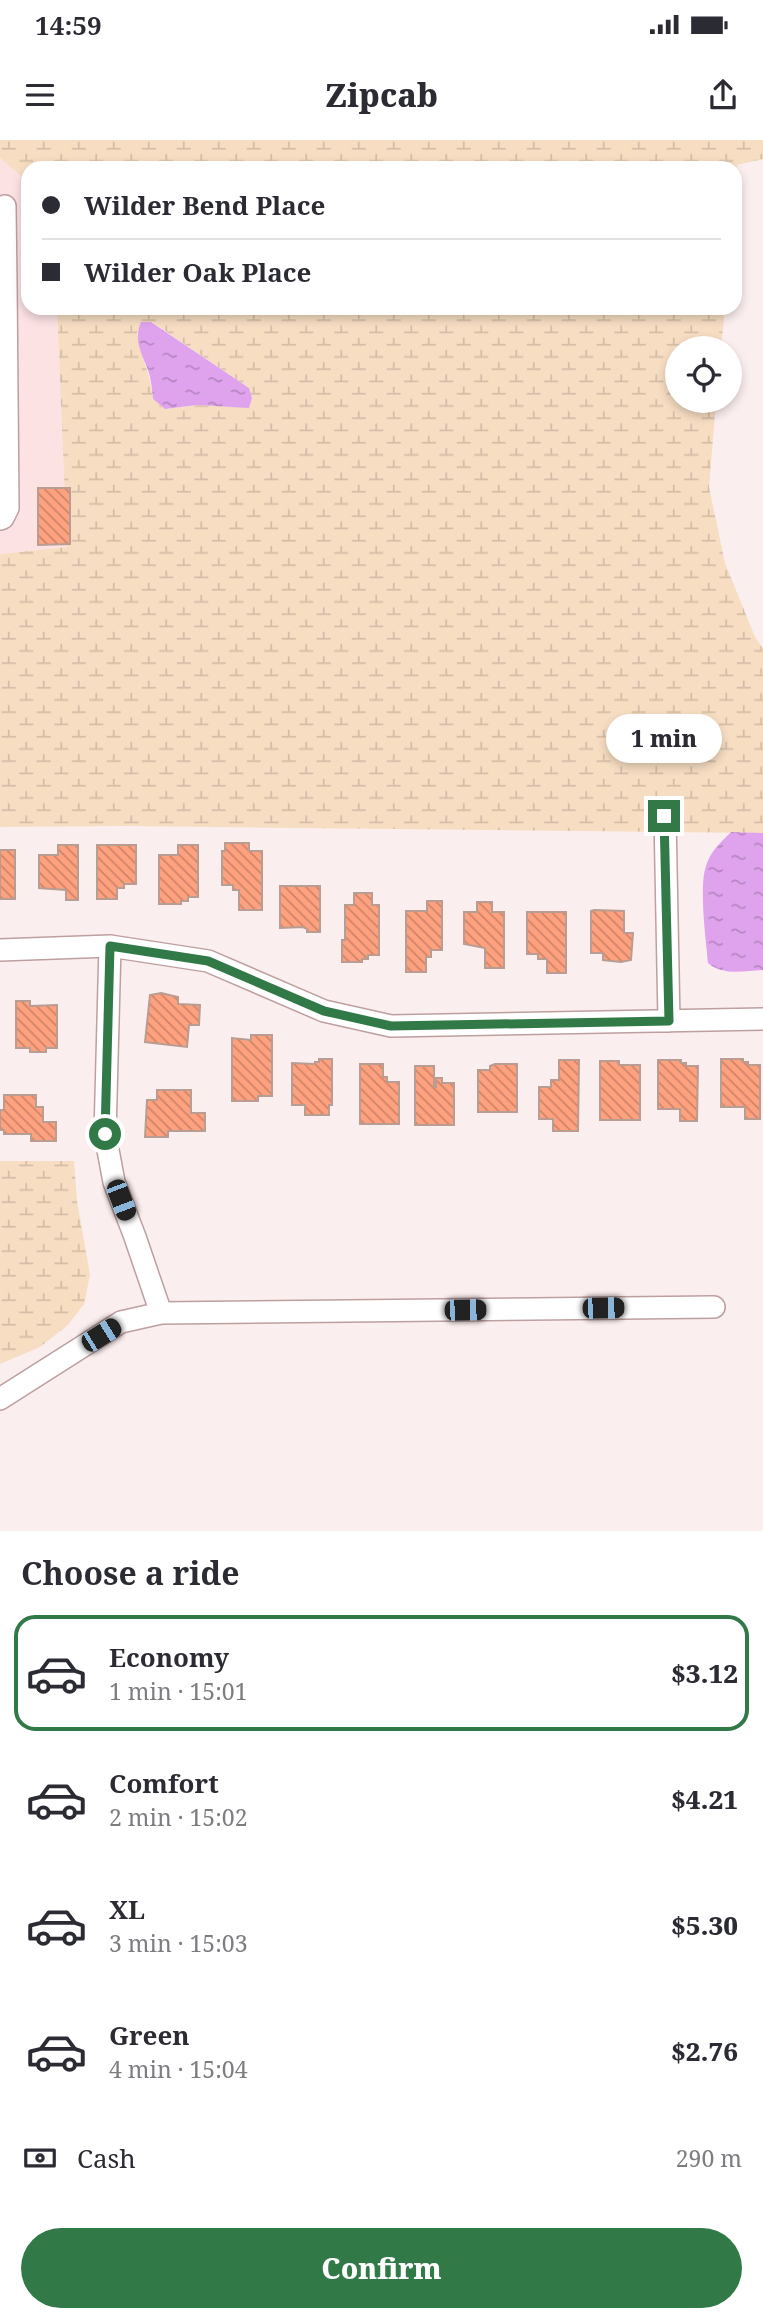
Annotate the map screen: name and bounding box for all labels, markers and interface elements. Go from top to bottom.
text: 14:59 [35,7,102,43]
text: Zipcab [325,73,438,116]
icon: menu [21,76,59,114]
icon: share [704,76,742,114]
text: Wilder Bend Place [84,187,325,223]
text: Wilder Oak Place [84,254,311,290]
map controls [665,336,742,413]
button: locate [665,336,742,413]
callout: 1 min [606,714,722,764]
text: 1 min [631,722,697,754]
route end [648,800,680,832]
route start [89,1118,121,1150]
car [104,1177,139,1223]
car [582,1297,625,1319]
car [444,1299,487,1321]
car [78,1315,125,1355]
text: Choose a ride [21,1551,240,1594]
text: Economy [109,1639,229,1675]
icon: car [25,1642,88,1705]
text: $3.12 [671,1655,738,1691]
text: 1 min · 15:01 [109,1675,247,1707]
text: Comfort [109,1765,219,1801]
icon: car [25,1768,88,1831]
text: $4.21 [671,1781,738,1817]
text: 2 min · 15:02 [109,1801,247,1833]
text: XL [109,1891,145,1927]
icon: car [25,1894,88,1957]
text: $5.30 [671,1907,738,1943]
text: 3 min · 15:03 [109,1927,247,1959]
text: Green [109,2017,190,2053]
icon: car [25,2020,88,2083]
text: $2.76 [671,2033,738,2069]
text: 4 min · 15:04 [109,2053,247,2085]
icon: cash [21,2139,59,2177]
text: Cash [77,2140,136,2176]
text: 290 m [676,2142,742,2174]
button: Confirm [21,2228,742,2308]

